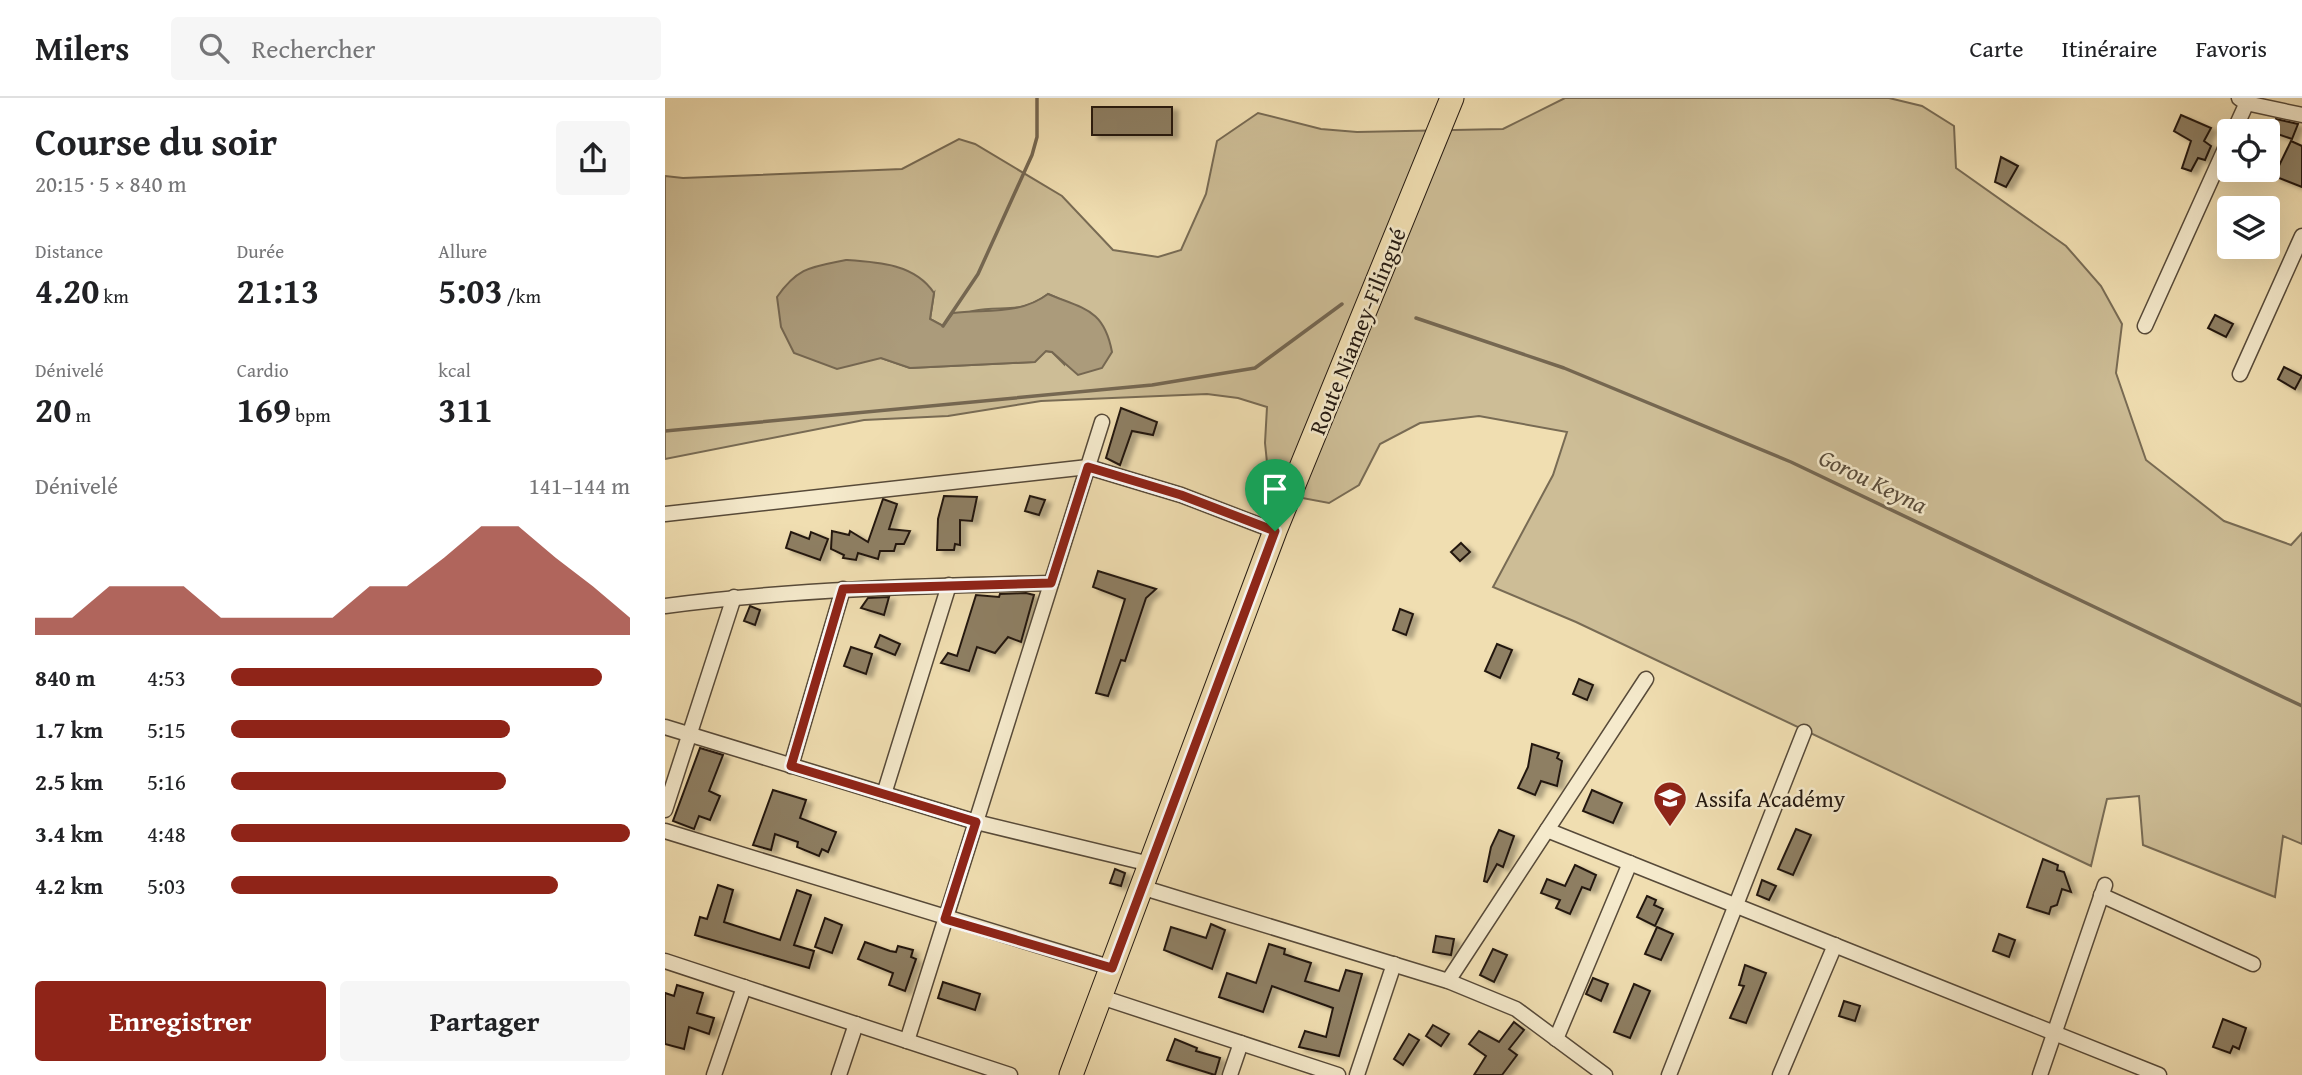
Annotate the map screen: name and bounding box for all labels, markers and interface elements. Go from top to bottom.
search box [171,17,661,80]
text: Milers [35,24,129,72]
icon: search [195,29,233,67]
text: Rechercher [251,29,375,68]
text: Carte [1970,31,2024,66]
text: Itinéraire [2062,31,2157,66]
text: Favoris [2195,31,2267,66]
text: Course du soir [35,113,277,169]
map controls [2217,119,2280,259]
button: locate [2217,119,2280,182]
button: share [556,121,630,195]
text: 20:15 · 5 × 840 m [35,167,187,200]
button: layers [2217,196,2280,259]
street label: Route Niamey-Filingué [1300,222,1414,440]
text: Distance [35,237,103,265]
text: Durée [237,237,284,265]
text: Allure [438,237,487,265]
text: 4.20 [35,265,99,316]
text: 21:13 [237,265,319,316]
text: 5:03 [438,265,503,316]
text: km [99,282,129,310]
text: /km [503,282,541,310]
text: Dénivelé [35,356,104,384]
text: Cardio [237,356,289,384]
text: kcal [438,356,471,384]
text: 20 [35,384,71,435]
text: 169 [237,384,291,435]
text: 311 [438,384,493,435]
text: m [71,401,91,429]
text: bpm [291,401,331,429]
water label: Gorou Keyna [1813,440,1933,522]
pin [1245,459,1305,531]
text: Dénivelé [35,469,118,502]
text: 141–144 m [529,469,630,502]
icon: arrive [1256,470,1294,508]
text: 840 m [35,661,96,694]
text: 4:53 [147,661,186,694]
text: 1.7 km [35,713,103,746]
text: 5:15 [147,713,186,746]
text: 2.5 km [35,765,103,798]
text: 5:16 [147,765,186,798]
school or university icon: Assifa Académy [1651,779,1689,828]
place label: Assifa Académy [1695,782,1846,815]
text: 3.4 km [35,817,103,850]
text: 4:48 [147,817,186,850]
text: 4.2 km [35,869,103,902]
text: 5:03 [147,869,186,902]
button: Enregistrer [35,981,326,1061]
button: Partager [340,981,630,1061]

